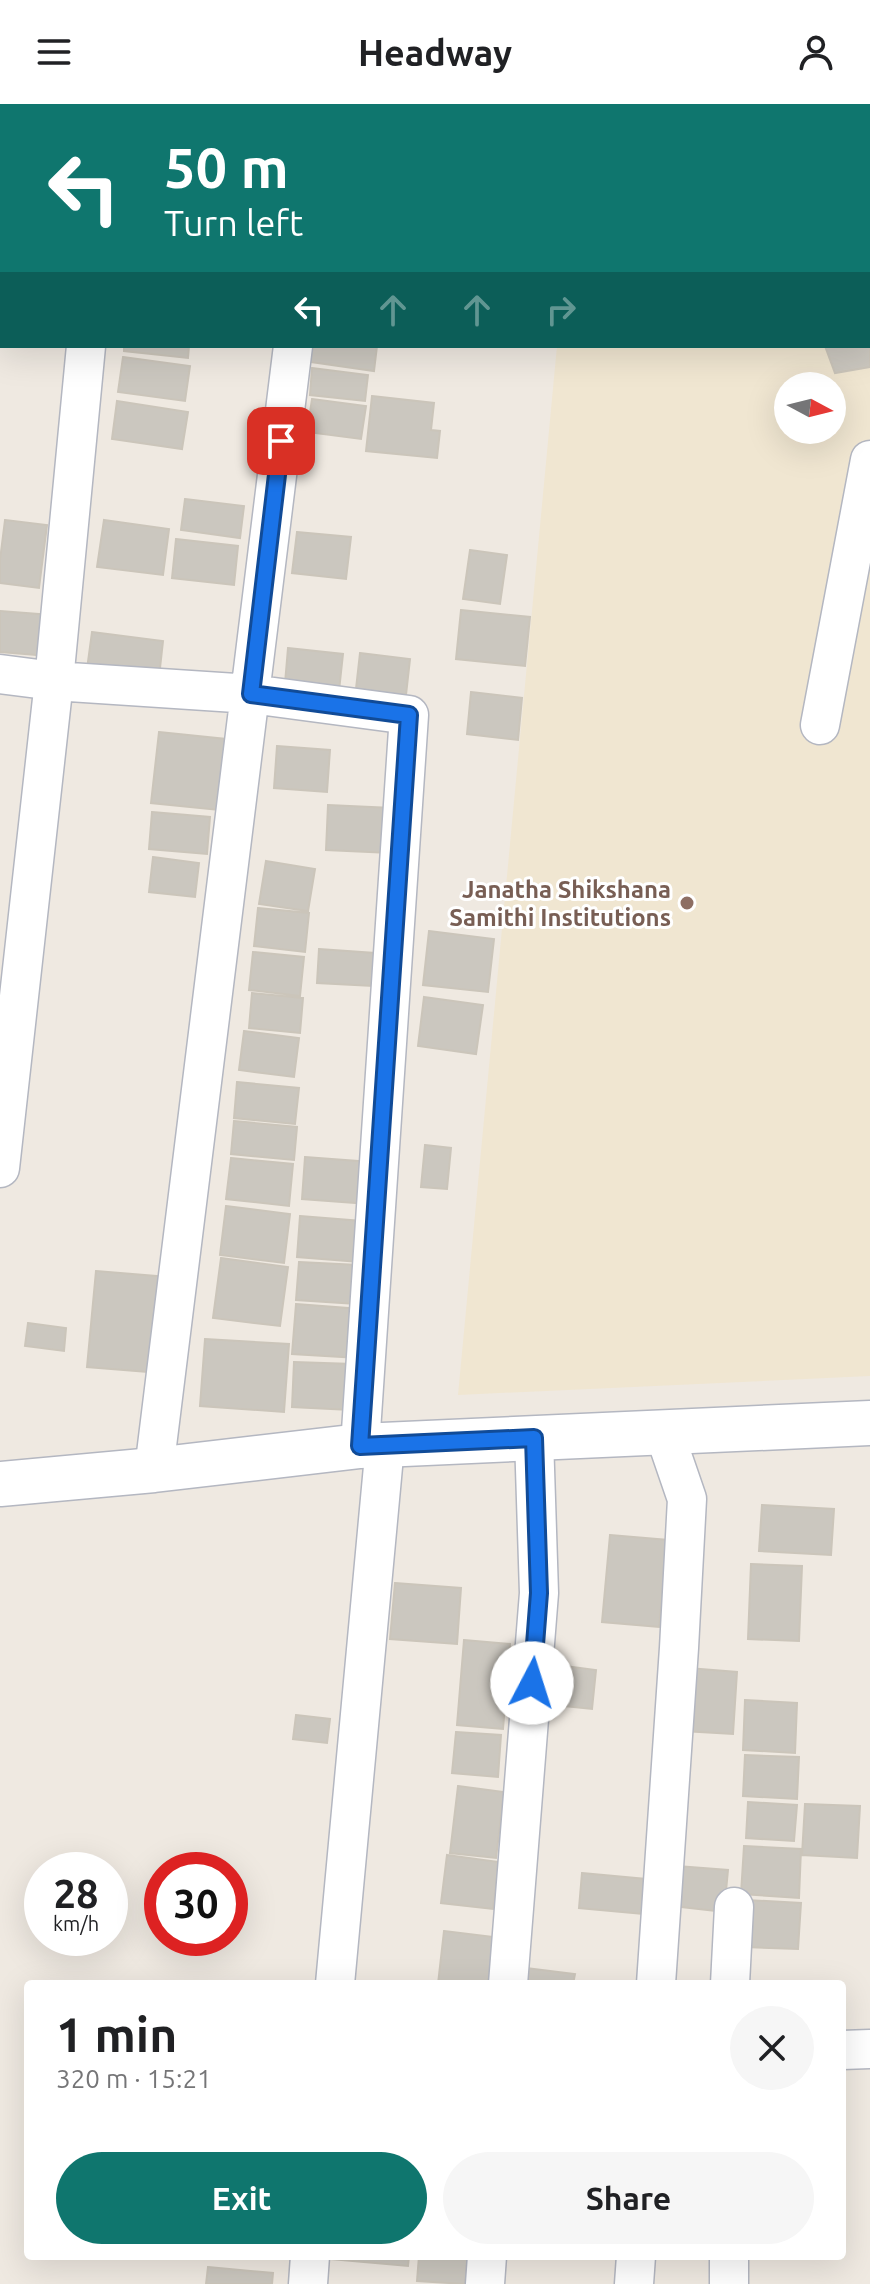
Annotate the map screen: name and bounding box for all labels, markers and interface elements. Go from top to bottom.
icon: menu [32,30,76,74]
icon: person [794,30,838,74]
text: Headway [358,32,512,73]
icon: left [32,136,136,240]
text: 50 m [164,136,289,199]
text: Turn left [164,202,303,243]
icon: left [287,288,331,332]
icon: ahead [371,288,415,332]
icon: ahead [455,288,499,332]
icon: right [539,288,583,332]
north arrow [774,372,846,444]
map controls [774,372,846,444]
pin [247,407,315,475]
icon: arrive [259,419,303,463]
place label: Janatha Shikshana Samithi Institutions [449,876,671,931]
marker: Janatha Shikshana Samithi Institutions [678,894,696,912]
position arrow [490,1641,574,1725]
speed limit sign: 30 [144,1852,248,1956]
text: 28 [53,1871,99,1916]
text: km/h [53,1912,99,1935]
button: close [730,2006,814,2090]
text: 1 min [56,2007,177,2061]
text: 320 m · 15:21 [56,2064,212,2093]
button: Exit [56,2152,427,2244]
button: Share [443,2152,814,2244]

